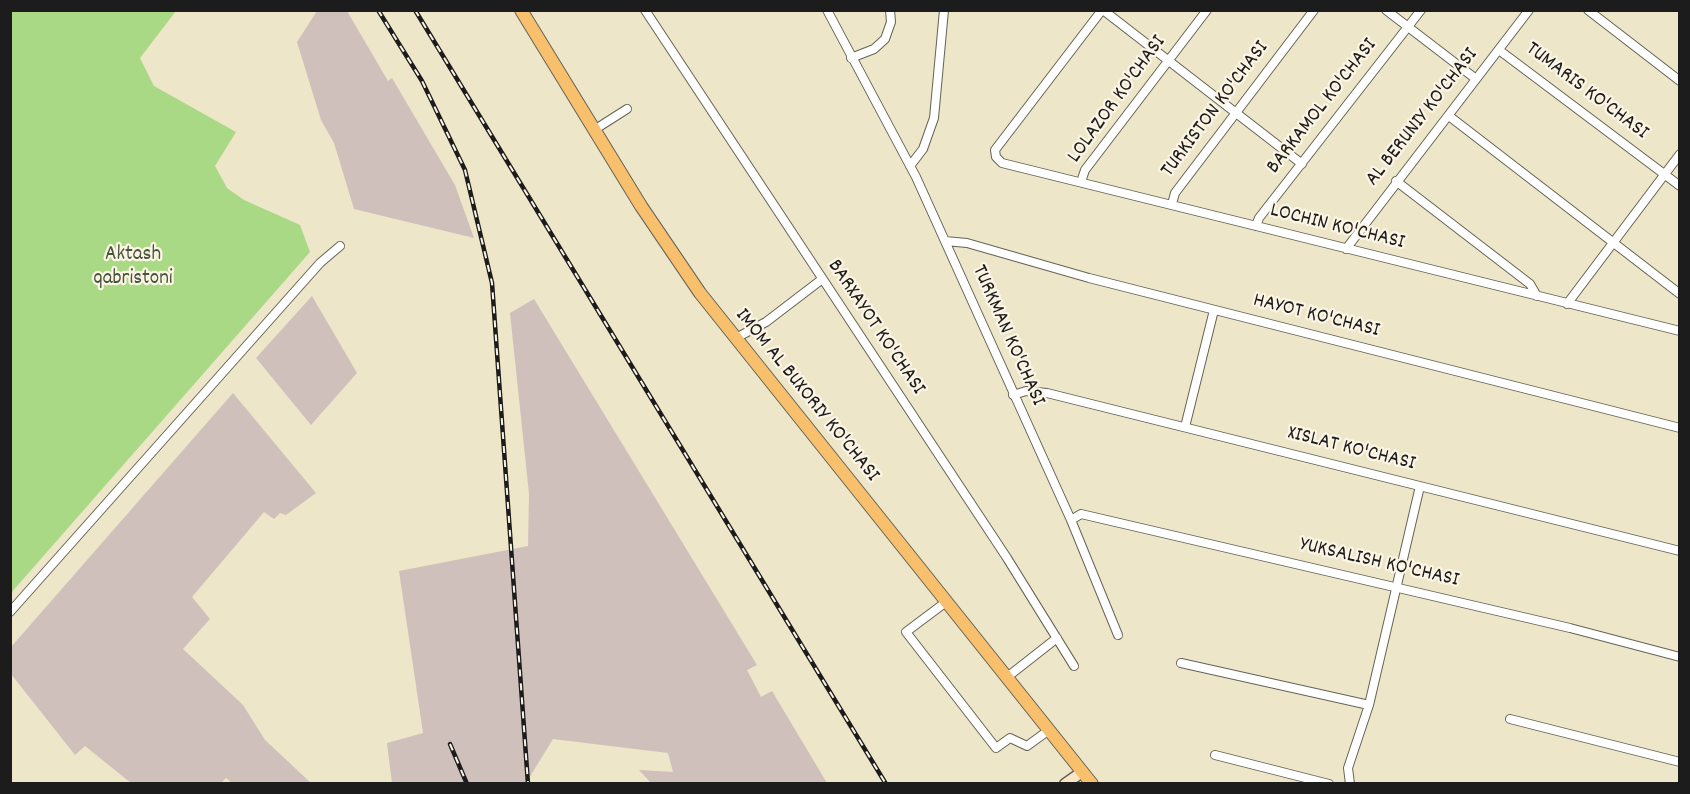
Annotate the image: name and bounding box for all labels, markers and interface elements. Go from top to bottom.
street label: LOLAZOR KO'CHASI [1063,31,1173,169]
street label: BARKAMOL KO'CHASI [1262,34,1384,180]
street label: TURKISTON KO'CHASI [1157,37,1275,183]
street label: TUMARIS KO'CHASI [1520,38,1652,146]
street label: AL BERUNIY KO'CHASI [1361,44,1485,192]
street label: LOCHIN KO'CHASI [1267,199,1407,257]
park label: Aktash qabristoni [93,243,173,293]
street label: BARXAYOT KO'CHASI [820,256,930,400]
street label: TURKMAN KO'CHASI [965,262,1049,410]
street label: HAYOT KO'CHASI [1250,289,1382,345]
street label: IMOM AL BUXORIY KO'CHASI [728,304,884,488]
street label: XISLAT KO'CHASI [1285,422,1417,478]
street label: YUKSALISH KO'CHASI [1297,533,1461,595]

